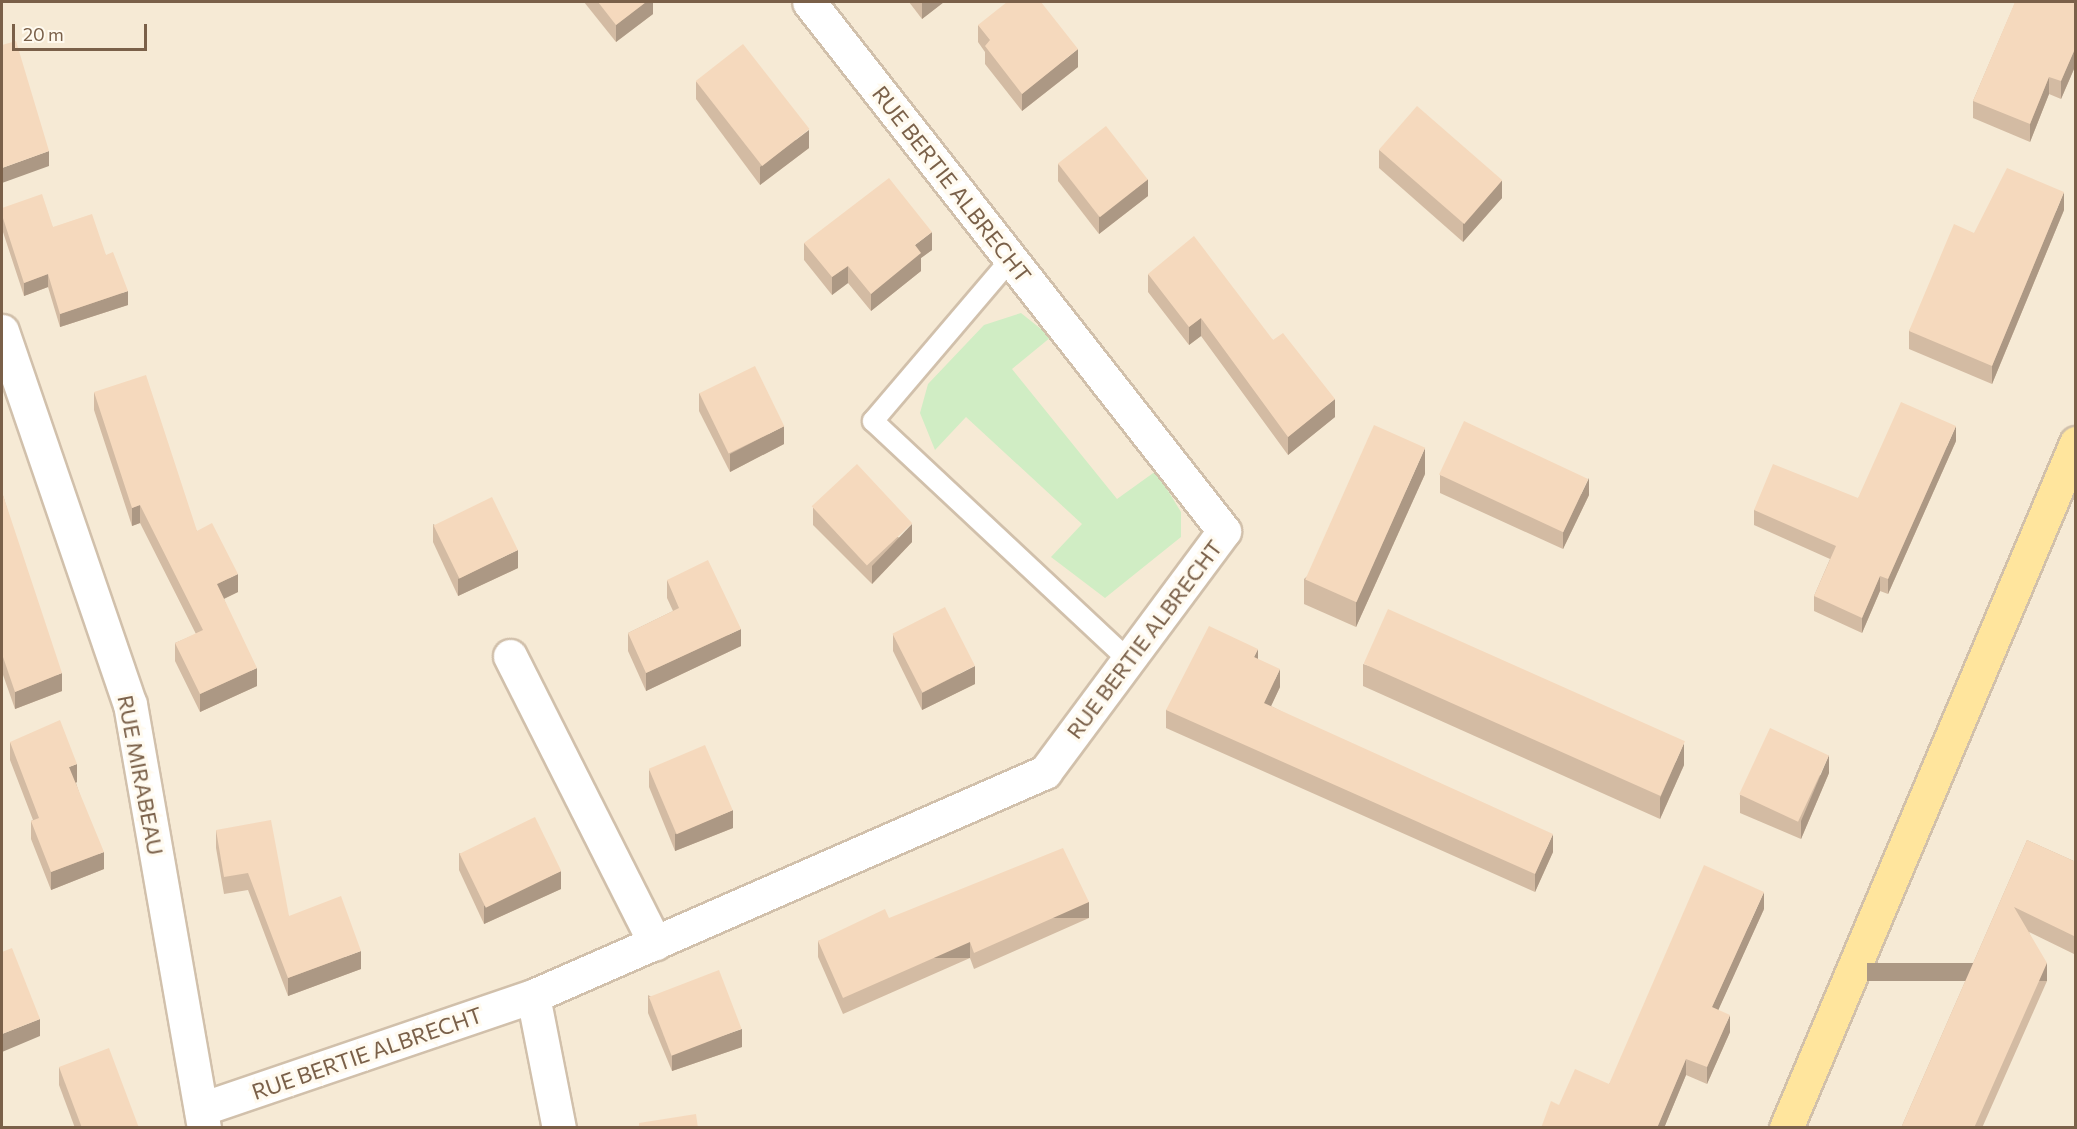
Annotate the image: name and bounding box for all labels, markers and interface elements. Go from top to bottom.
scale bar [15,12,150,50]
text: 20 m [23,23,64,45]
street label: RUE BERTIE ALBRECHT [867,80,1037,288]
street label: RUE BERTIE ALBRECHT [1061,534,1227,744]
street label: RUE MIRABEAU [113,693,169,857]
street label: RUE BERTIE ALBRECHT [248,1001,486,1105]

